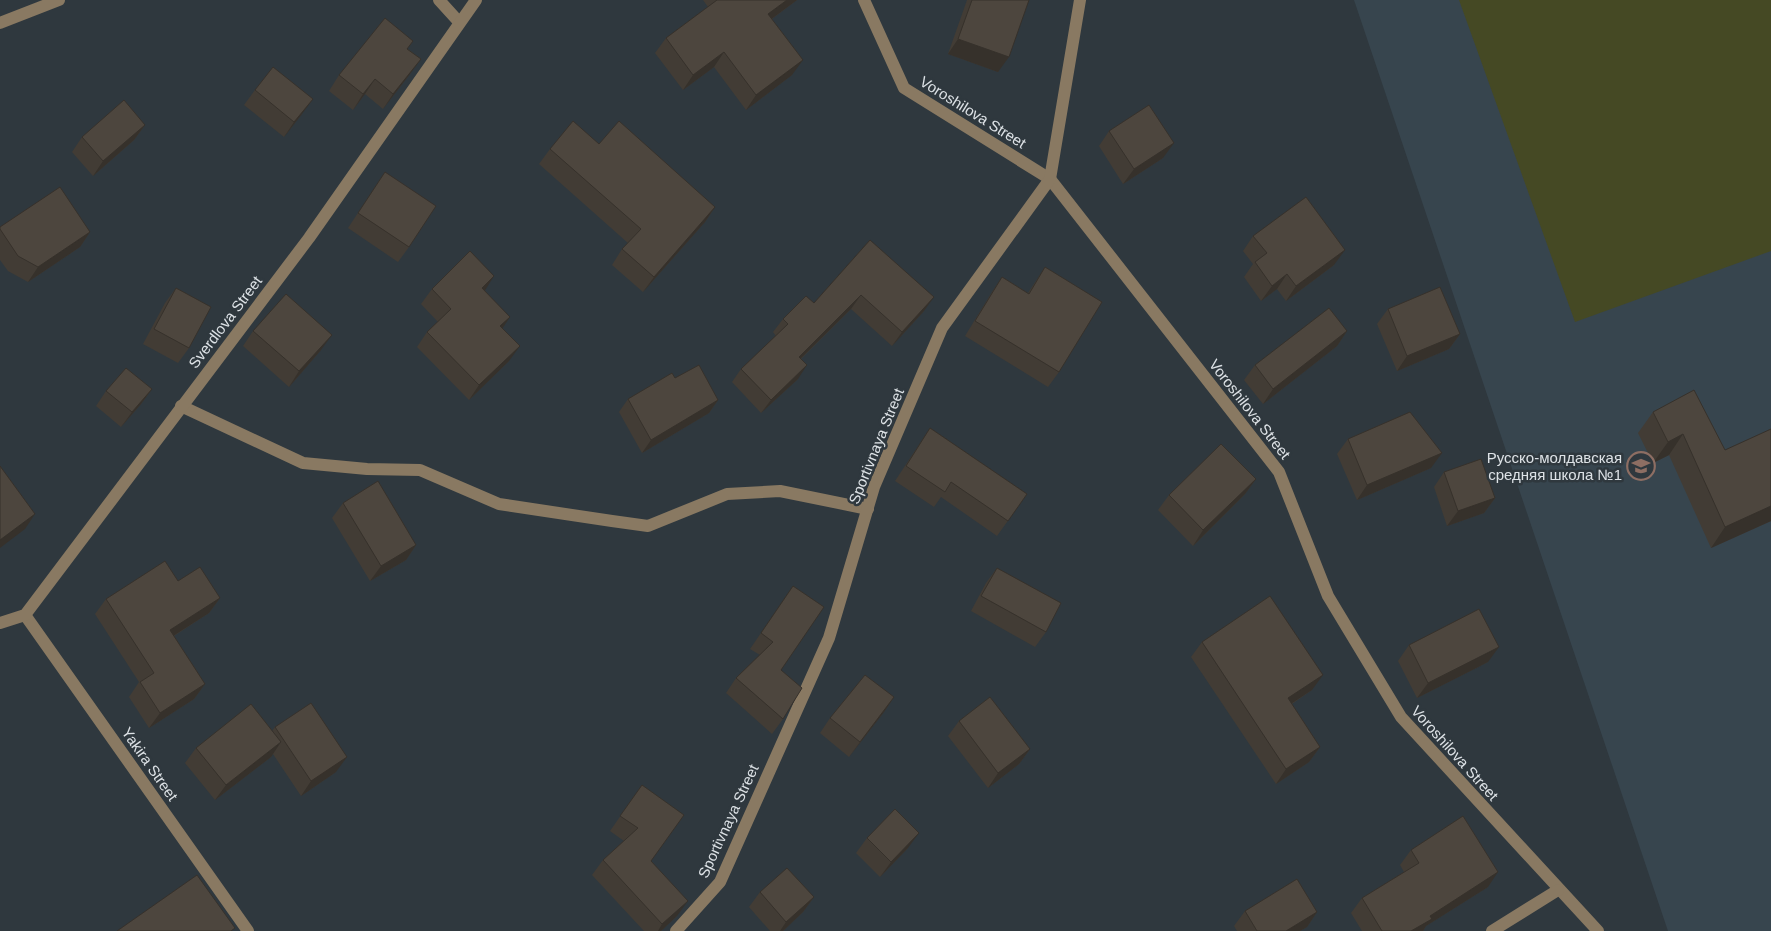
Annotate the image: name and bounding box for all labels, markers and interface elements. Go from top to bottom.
street label: Voroshilova Street [917,73,1030,152]
street label: Sverdlova Street [185,272,266,371]
street label: Voroshilova Street [1206,356,1295,463]
street label: Sportivnaya Street [845,385,907,506]
place label: Русско-молдавская средняя школа №1 [1487,449,1622,483]
school or university icon: Русско-молдавская средняя школа №1 [1626,451,1656,481]
street label: Voroshilova Street [1408,702,1503,805]
street label: Yakira Street [118,724,182,805]
street label: Sportivnaya Street [694,761,762,881]

